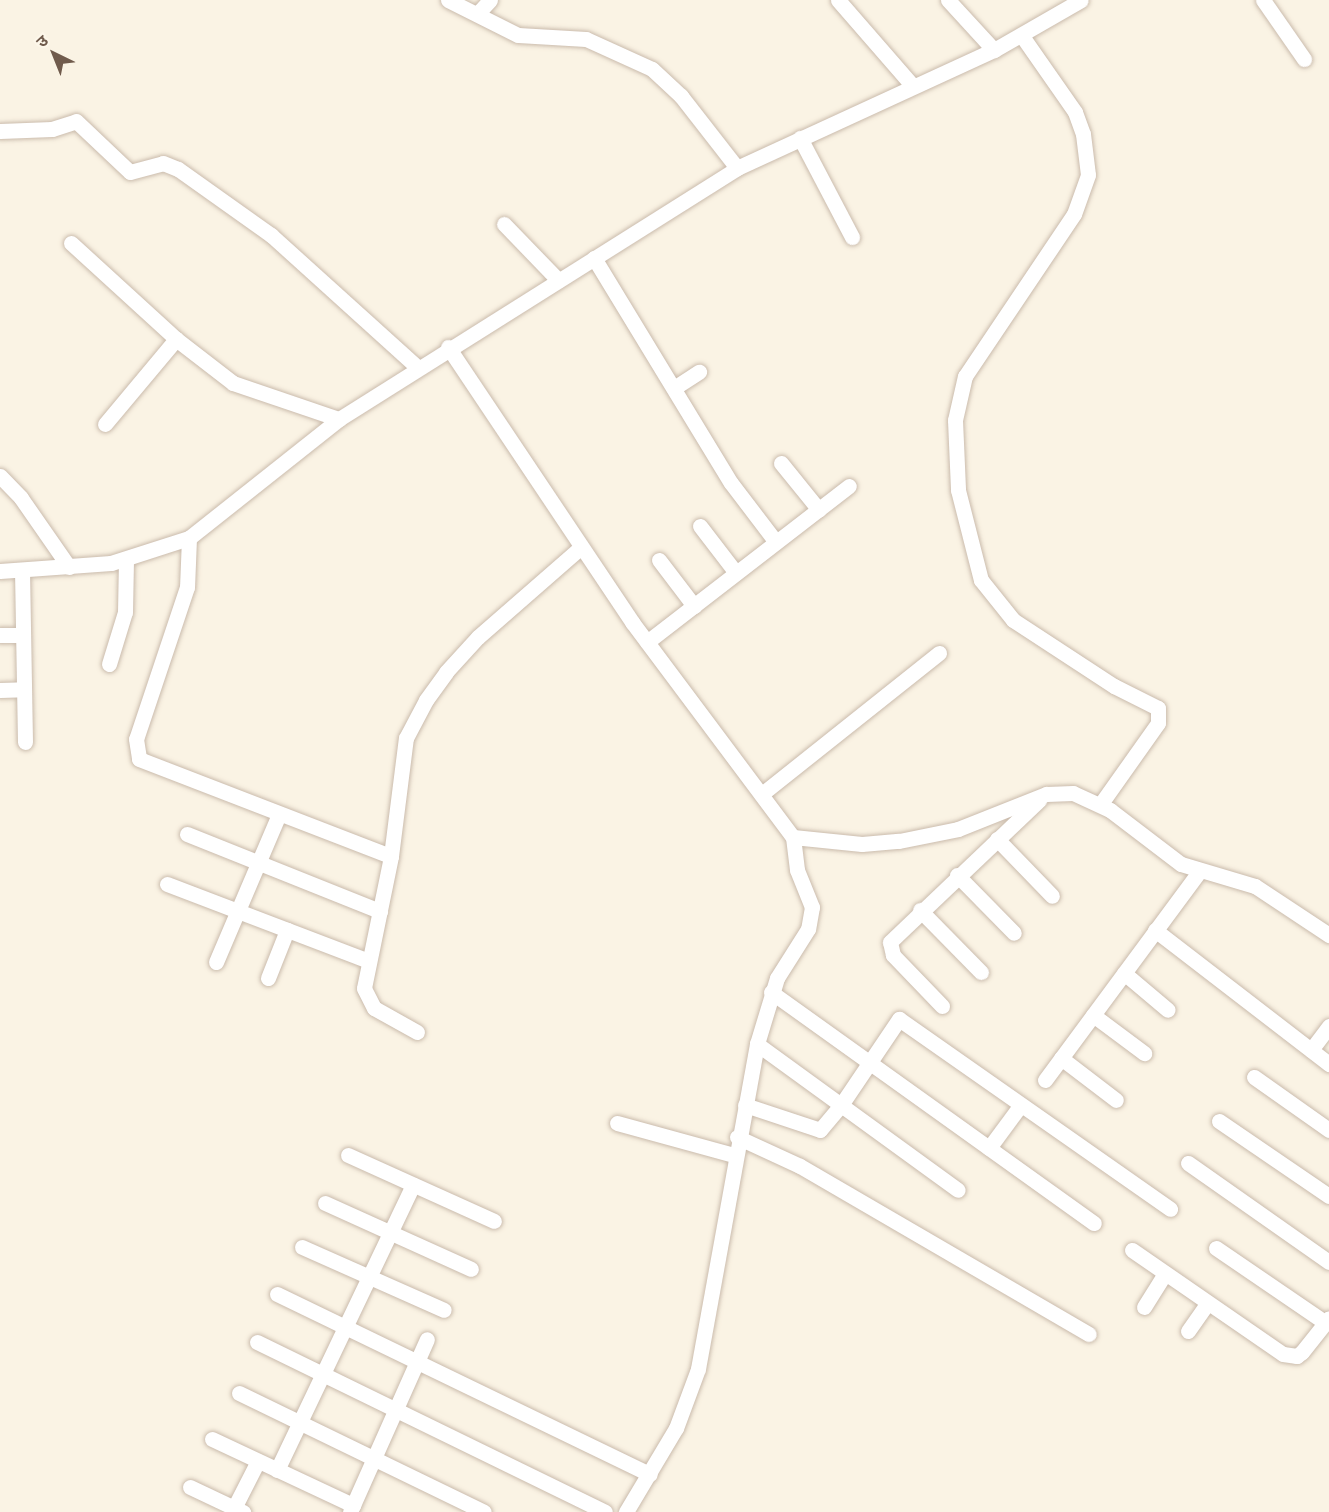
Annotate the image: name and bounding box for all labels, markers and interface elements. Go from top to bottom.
north arrow [24,24,84,84]
text: उ [31,30,52,51]

